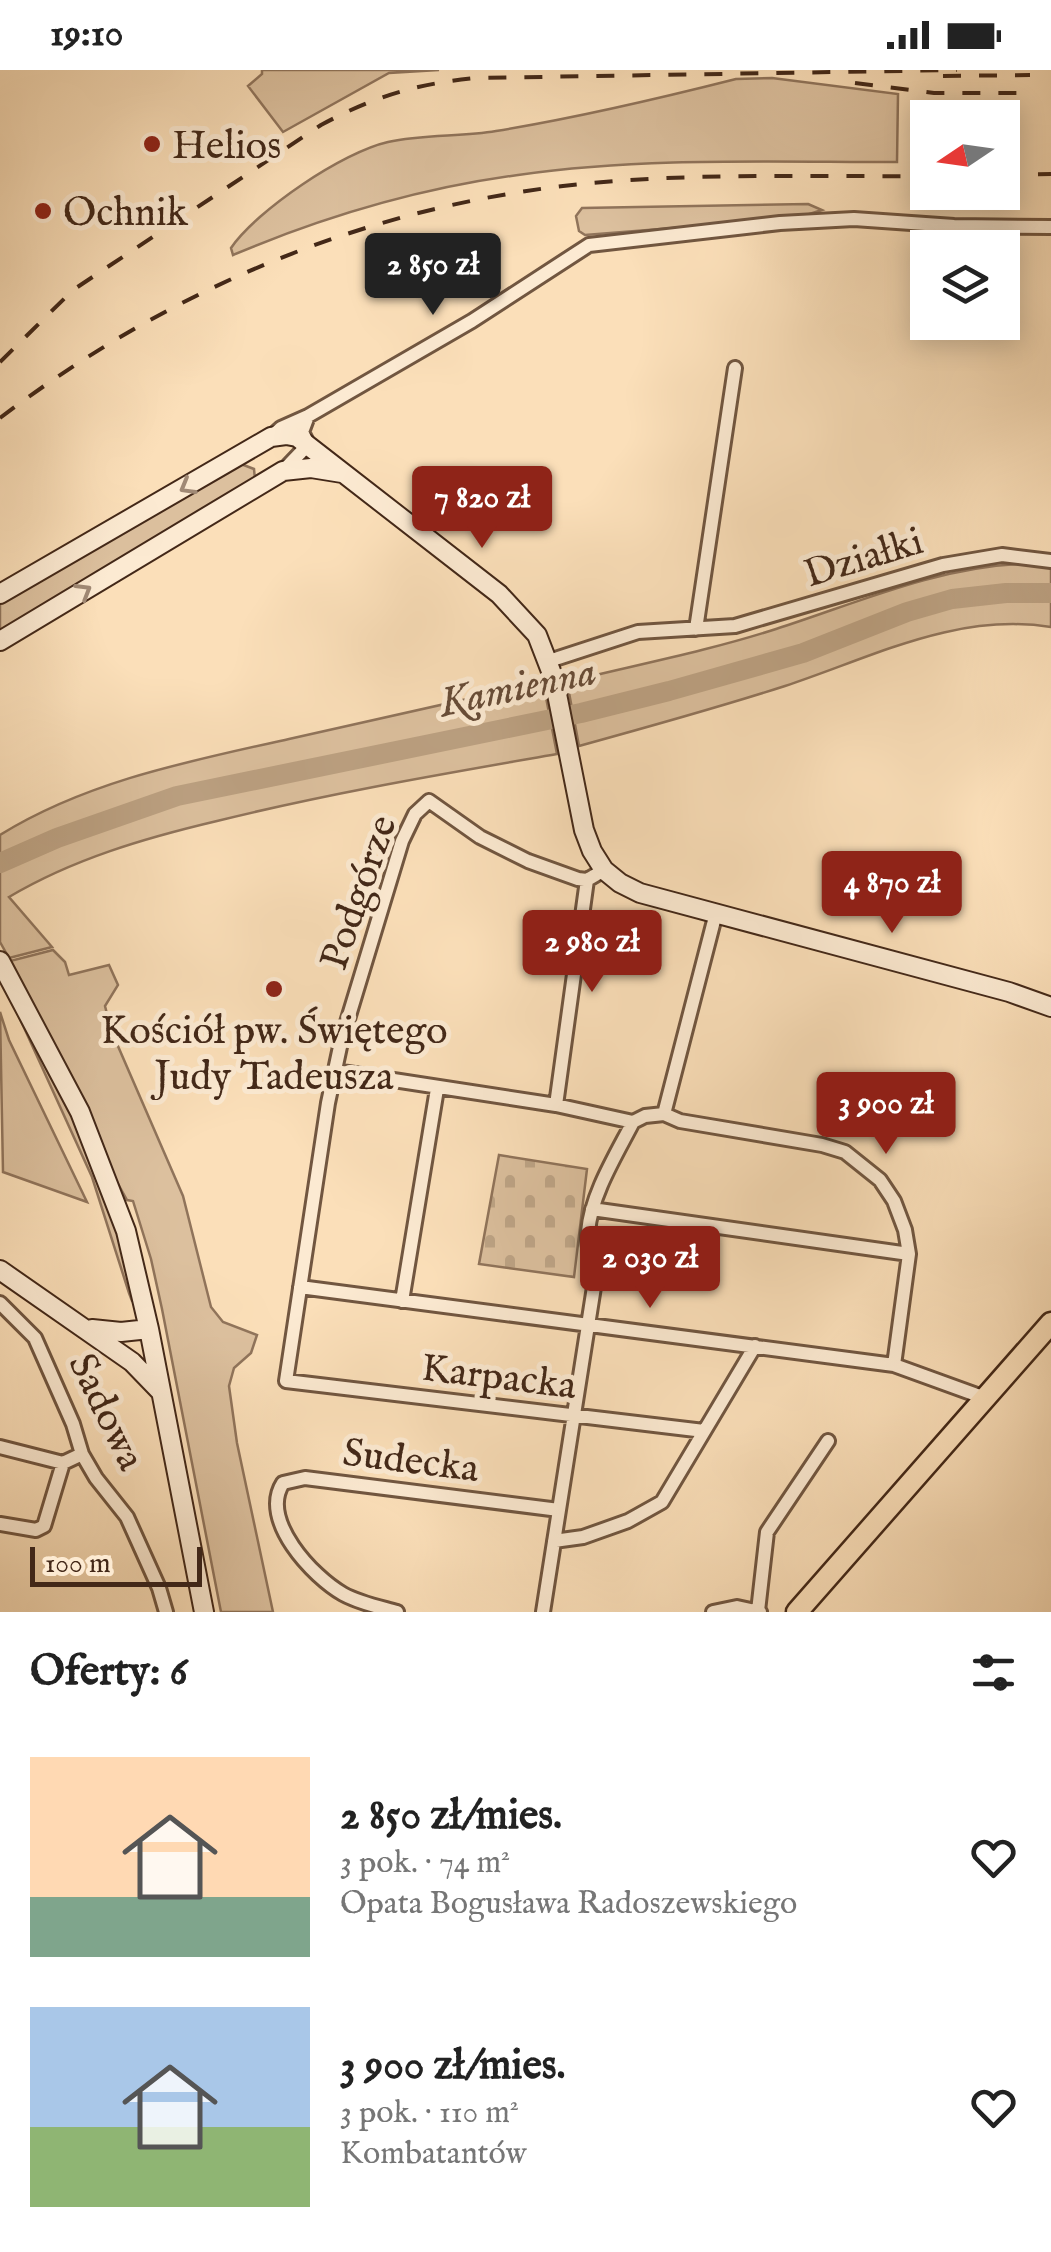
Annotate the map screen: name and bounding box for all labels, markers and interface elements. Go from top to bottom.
text: 19:10 [50,11,123,59]
north arrow [910,100,1020,210]
map controls [910,100,1020,340]
place label: Helios [172,122,281,173]
marker: Helios [141,133,163,155]
place label: Ochnik [63,189,189,240]
marker: Ochnik [32,200,54,222]
button: layers [910,230,1020,340]
pin: 2 850 zł [330,233,536,318]
text: 2 850 zł [387,245,479,286]
pin: 7 820 zł [379,466,585,551]
one-way arrow [180,474,198,494]
text: 7 820 zł [434,478,530,519]
street label: Działki [798,517,930,602]
one-way arrow [73,584,91,603]
water label: Kamienna [432,646,601,731]
street label: Podgórze [310,809,410,977]
pin: 4 870 zł [789,851,995,936]
text: 4 870 zł [844,863,940,904]
pin: 2 980 zł [489,910,695,995]
text: 2 980 zł [545,922,639,963]
marker: Kościół pw. Świętego Judy Tadeusza [263,978,285,1000]
place label: Kościół pw. Świętego Judy Tadeusza [100,1006,448,1104]
pin: 3 900 zł [783,1072,989,1157]
text: 3 900 zł [839,1084,933,1125]
pin: 2 030 zł [547,1226,753,1311]
text: 2 030 zł [602,1238,698,1279]
street label: Karpacka [418,1344,580,1413]
street label: Sadowa [55,1346,155,1480]
street label: Sudecka [340,1429,482,1496]
scale bar [30,1542,202,1586]
text: 100 m [45,1547,111,1582]
icon: filters [966,1645,1021,1700]
text: Oferty: 6 [30,1646,187,1699]
text: 2 850 zł/mies. [340,1790,562,1843]
icon: home [110,1797,230,1917]
icon: heart [966,1830,1021,1885]
text: 3 pok. · 74 m² [340,1843,510,1884]
text: Opata Bogusława Radoszewskiego [340,1884,797,1925]
text: 3 900 zł/mies. [340,2040,565,2093]
icon: home [110,2047,230,2167]
icon: heart [966,2080,1021,2135]
text: 3 pok. · 110 m² [340,2093,519,2134]
text: Kombatantów [340,2134,526,2175]

